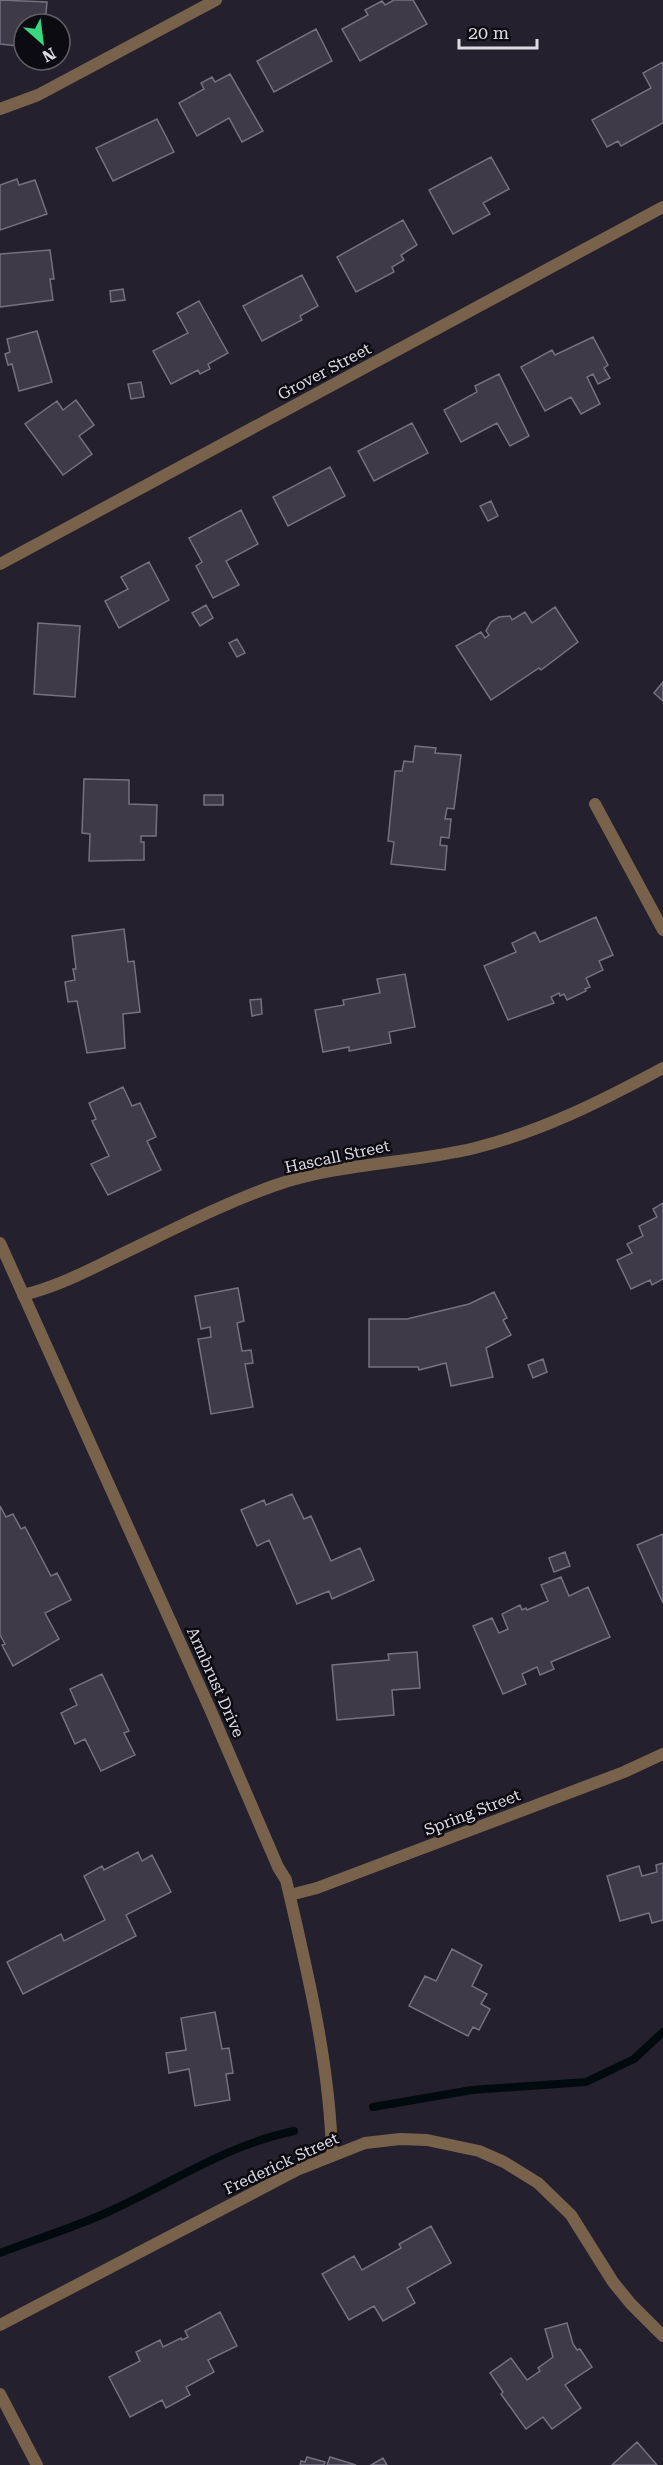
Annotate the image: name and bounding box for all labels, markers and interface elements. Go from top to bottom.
north arrow [12,12,72,72]
scale bar [459,12,537,50]
text: 20 m [468,22,509,43]
text: N [39,44,59,66]
street label: Grover Street [274,339,374,404]
street label: Hascall Street [283,1136,391,1177]
street label: Armbrust Drive [183,1624,248,1740]
street label: Spring Street [421,1785,523,1840]
street label: Frederick Street [221,2129,342,2198]

